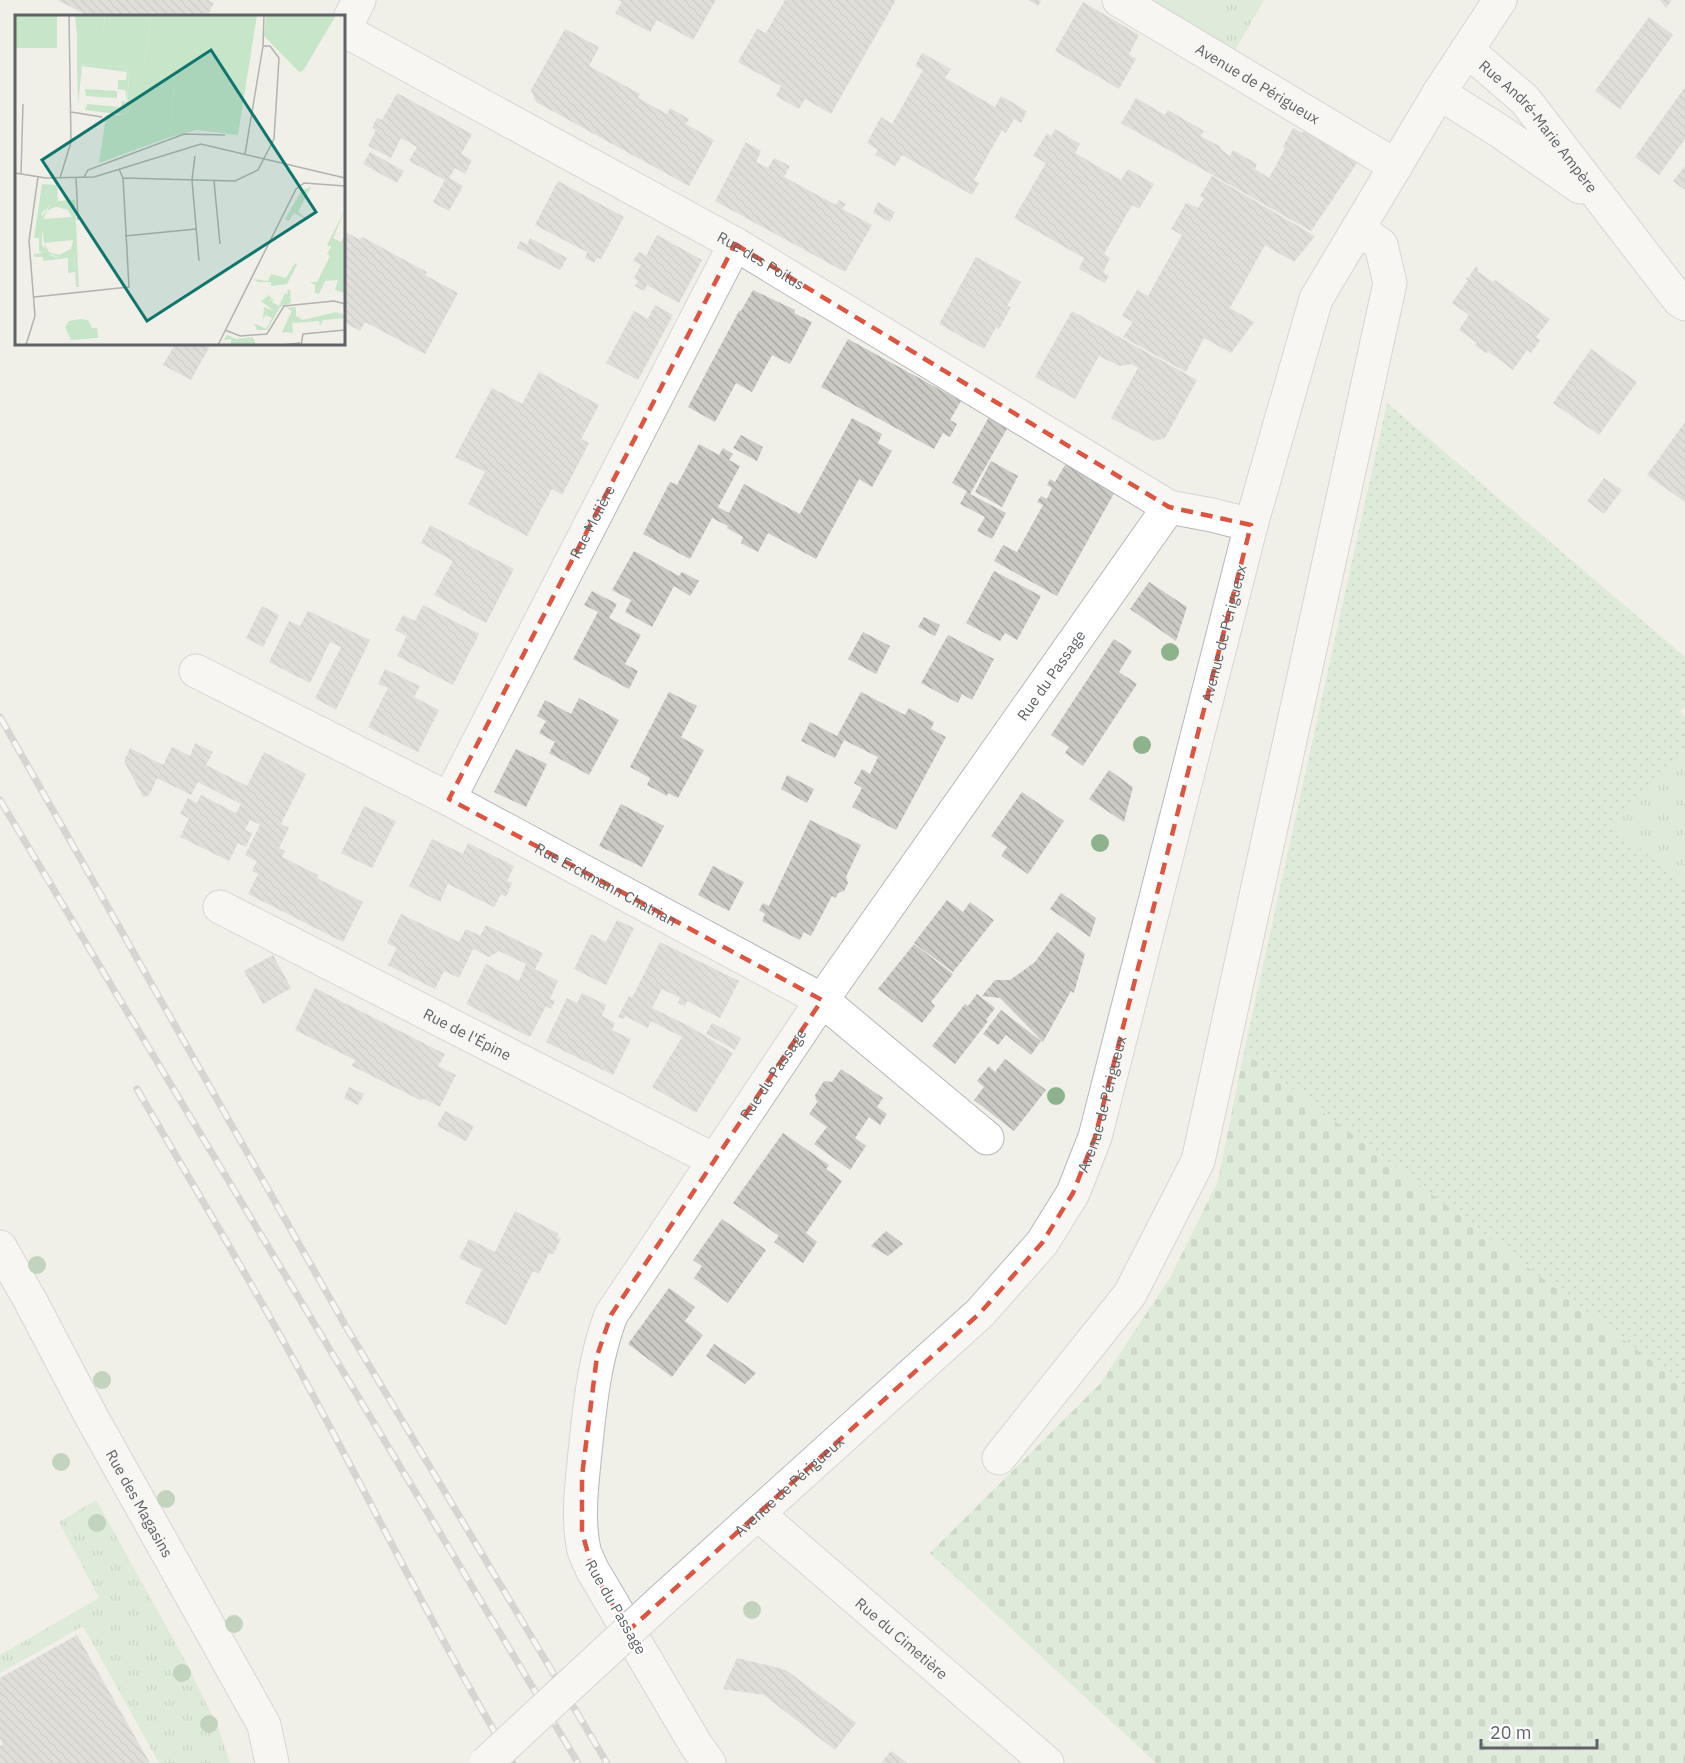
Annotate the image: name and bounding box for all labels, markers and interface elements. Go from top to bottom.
inset map [15,15,345,345]
street label: Avenue de Périgueux [1192,39,1324,128]
street label: Rue André-Marie Ampère [1475,55,1602,196]
street label: Rue des Poilus [714,227,808,294]
street label: Rue Molière [565,482,619,562]
street label: Avenue de Périgueux [1197,562,1250,704]
street label: Rue du Passage [1012,626,1089,724]
street label: Rue Erckmann Chatrian [532,838,680,930]
street label: Rue de l'Épine [420,1003,515,1064]
street label: Rue du Passage [735,1024,810,1123]
street label: Avenue de Périgueux [1073,1033,1130,1175]
street label: Avenue de Périgueux [730,1431,848,1540]
street label: Rue des Magasins [102,1446,178,1561]
street label: Rue du Passage [581,1556,651,1658]
street label: Rue du Cimetière [852,1593,952,1683]
scale bar [1481,1712,1596,1750]
text: 20 m [1490,1721,1532,1744]

